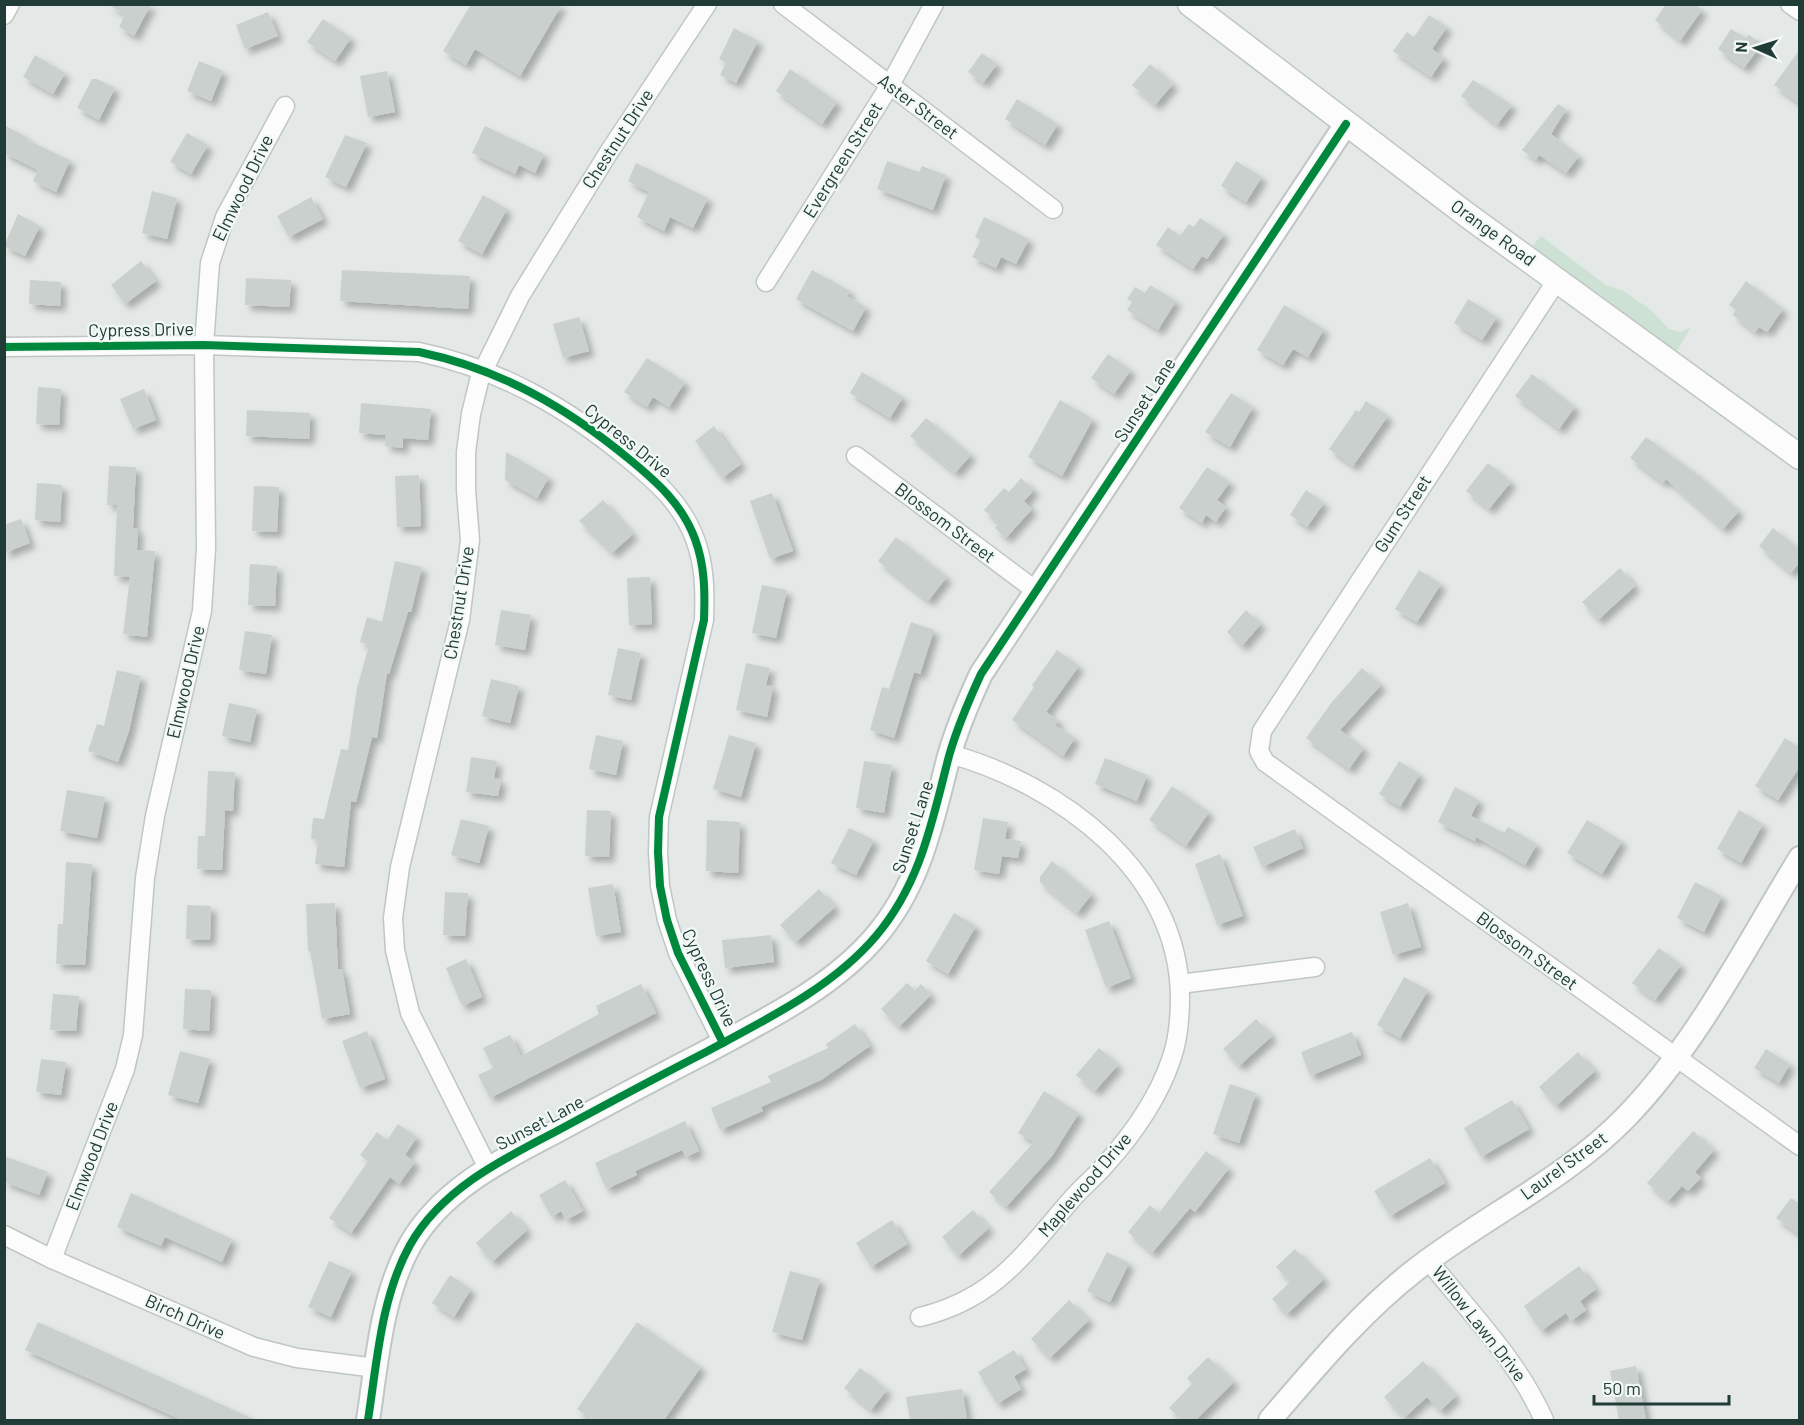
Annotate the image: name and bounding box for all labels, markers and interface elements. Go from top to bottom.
north arrow [1726,18,1786,78]
text: N [1731,41,1750,53]
street label: Aster Street [874,69,963,143]
street label: Chestnut Drive [577,84,658,193]
street label: Evergreen Street [798,97,887,222]
street label: Elmwood Drive [207,131,277,244]
street label: Orange Road [1447,194,1540,270]
street label: Cypress Drive [88,317,194,341]
street label: Sunset Lane [1109,353,1180,446]
street label: Cypress Drive [581,398,677,482]
street label: Gum Street [1369,470,1435,556]
street label: Blossom Street [891,477,1000,567]
street label: Chestnut Drive [438,544,478,661]
street label: Elmwood Drive [161,623,209,741]
street label: Sunset Lane [887,777,937,876]
street label: Blossom Street [1473,906,1582,994]
street label: Cypress Drive [678,925,742,1030]
street label: Sunset Lane [492,1090,587,1155]
street label: Elmwood Drive [60,1098,122,1214]
street label: Laurel Street [1516,1126,1611,1204]
street label: Maplewood Drive [1033,1128,1136,1241]
street label: Willow Lawn Drive [1428,1261,1532,1385]
street label: Birch Drive [142,1289,229,1343]
scale bar [1594,1368,1729,1406]
text: 50 m [1603,1377,1641,1399]

